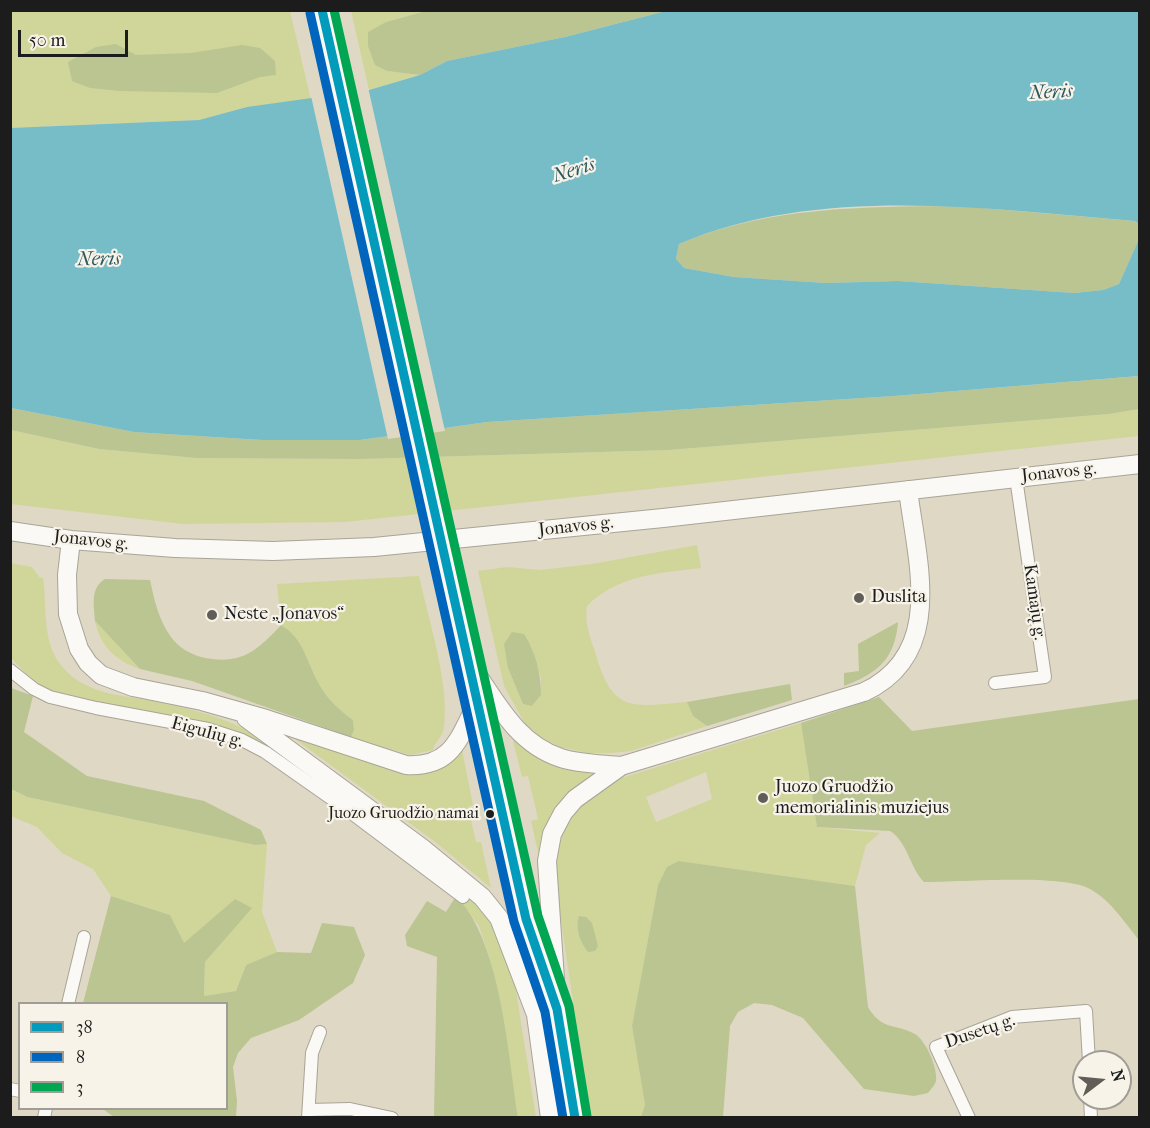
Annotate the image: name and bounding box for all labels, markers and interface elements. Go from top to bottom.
scale bar [21,18,130,56]
text: 50 m [29,30,65,51]
water label: Neris [1029,80,1073,106]
water label: Neris [550,153,598,189]
water label: Neris [77,248,121,272]
street label: Jonavos g. [1020,458,1098,488]
street label: Jonavos g. [537,512,615,542]
street label: Jonavos g. [52,526,130,556]
street label: Kamajų g. [1018,563,1050,641]
place label: Duslita [871,587,926,609]
marker: Duslita [852,591,866,605]
place label: Neste „Jonavos“ [224,604,344,626]
marker: Neste „Jonavos“ [205,608,219,622]
street label: Eigulių g. [169,713,245,753]
place label: Juozo Gruodžio memorialinis muziejus [775,777,949,820]
marker: Juozo Gruodžio memorialinis muziejus [756,791,770,805]
place label: Juozo Gruodžio namai [328,804,479,824]
marker: Juozo Gruodžio namai [484,808,496,820]
legend [18,1002,228,1110]
street label: Dusetų g. [942,1010,1018,1054]
text: 38 [76,1017,92,1038]
text: 8 [76,1047,85,1068]
north arrow [1072,1050,1132,1110]
text: N [1107,1067,1129,1084]
text: 3 [76,1077,83,1098]

